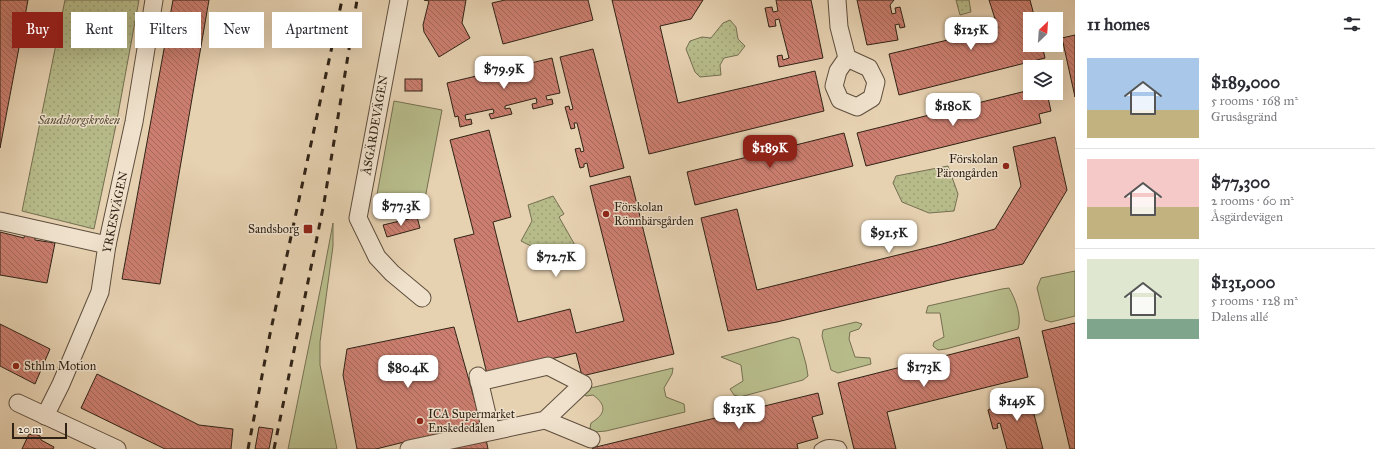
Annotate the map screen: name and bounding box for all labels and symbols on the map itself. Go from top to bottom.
north arrow [1023,12,1063,52]
pin: $125K [943,17,999,51]
pin: $79.9K [471,56,537,90]
street label: ÅSGÄRDEVÄGEN [358,74,391,177]
pin: $180K [925,93,981,127]
park label: Sandsborgskroken [37,113,121,127]
pin: $189K [742,135,798,169]
place label: Förskolan Pärongården [936,152,999,181]
marker: Förskolan Pärongården [1001,161,1011,171]
street label: YRKESVÄGEN [99,170,130,254]
pin: $77.3K [368,193,434,227]
place label: Förskolan Rönnbärsgården [614,200,694,229]
marker: Förskolan Rönnbärsgården [601,209,611,219]
pin: $91.5K [856,220,922,254]
place label: Sandsborg [248,222,299,237]
marker: Sandsborg [302,223,314,235]
pin: $72.7K [523,244,589,278]
pin: $173K [896,354,952,388]
pin: $80.4K [375,355,441,389]
place label: Sthlm Motion [24,359,97,373]
marker: Sthlm Motion [11,361,21,371]
pin: $149K [989,388,1045,422]
pin: $131K [711,396,767,430]
place label: ICA Supermarket Enskededalen [428,407,516,435]
marker: ICA Supermarket Enskededalen [415,416,425,426]
scale bar [12,421,67,440]

